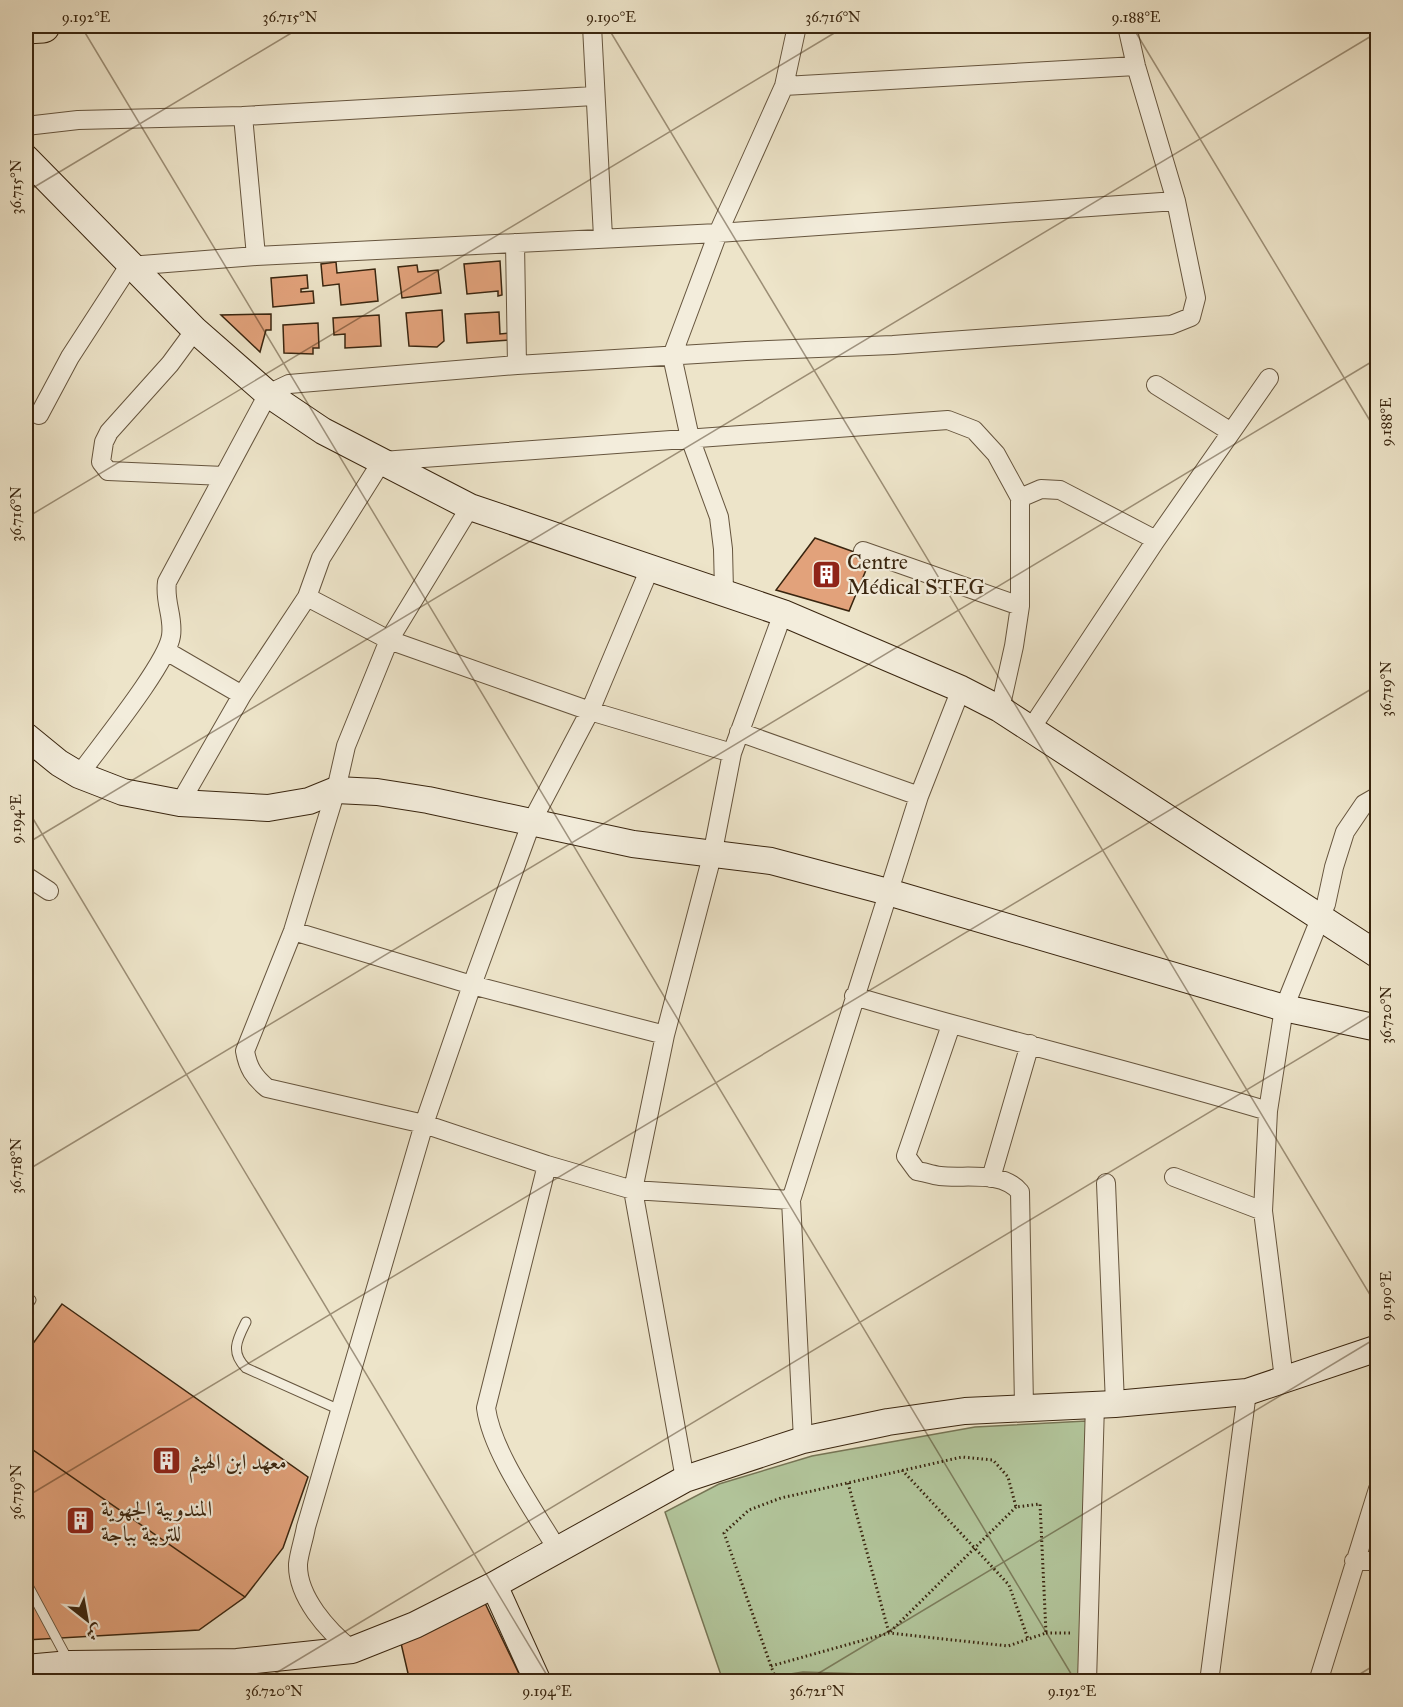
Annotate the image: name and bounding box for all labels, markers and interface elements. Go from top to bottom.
text: 9.192°E [62,8,111,26]
text: 36.715°N [263,8,318,26]
text: 9.190°E [586,8,636,26]
text: 36.716°N [805,8,861,26]
text: 9.188°E [1111,8,1161,26]
text: 36.715°N [7,159,25,214]
text: 9.188°E [1377,397,1395,447]
text: 36.716°N [7,486,25,542]
place label: Centre Médical STEG [847,548,984,600]
building icon: Centre Médical STEG [810,558,842,590]
text: 36.719°N [1377,661,1395,717]
text: 9.194°E [7,794,25,844]
text: 36.720°N [1377,986,1395,1044]
text: 36.718°N [7,1138,25,1194]
text: 9.190°E [1377,1271,1395,1321]
building icon: معهد ابن الهيثم [151,1445,183,1477]
place label: معهد ابن الهيثم [188,1448,287,1483]
text: 36.719°N [7,1464,25,1520]
place label: المندوبية الجهوية للتربية بباجة [101,1495,212,1547]
building icon: المندوبية الجهوية للتربية بباجة [64,1505,96,1537]
north arrow [57,1590,117,1650]
text: ش [83,1620,106,1645]
text: 36.720°N [245,1682,303,1700]
text: 9.194°E [522,1682,572,1700]
text: 36.721°N [789,1682,845,1700]
text: 9.192°E [1048,1682,1097,1700]

